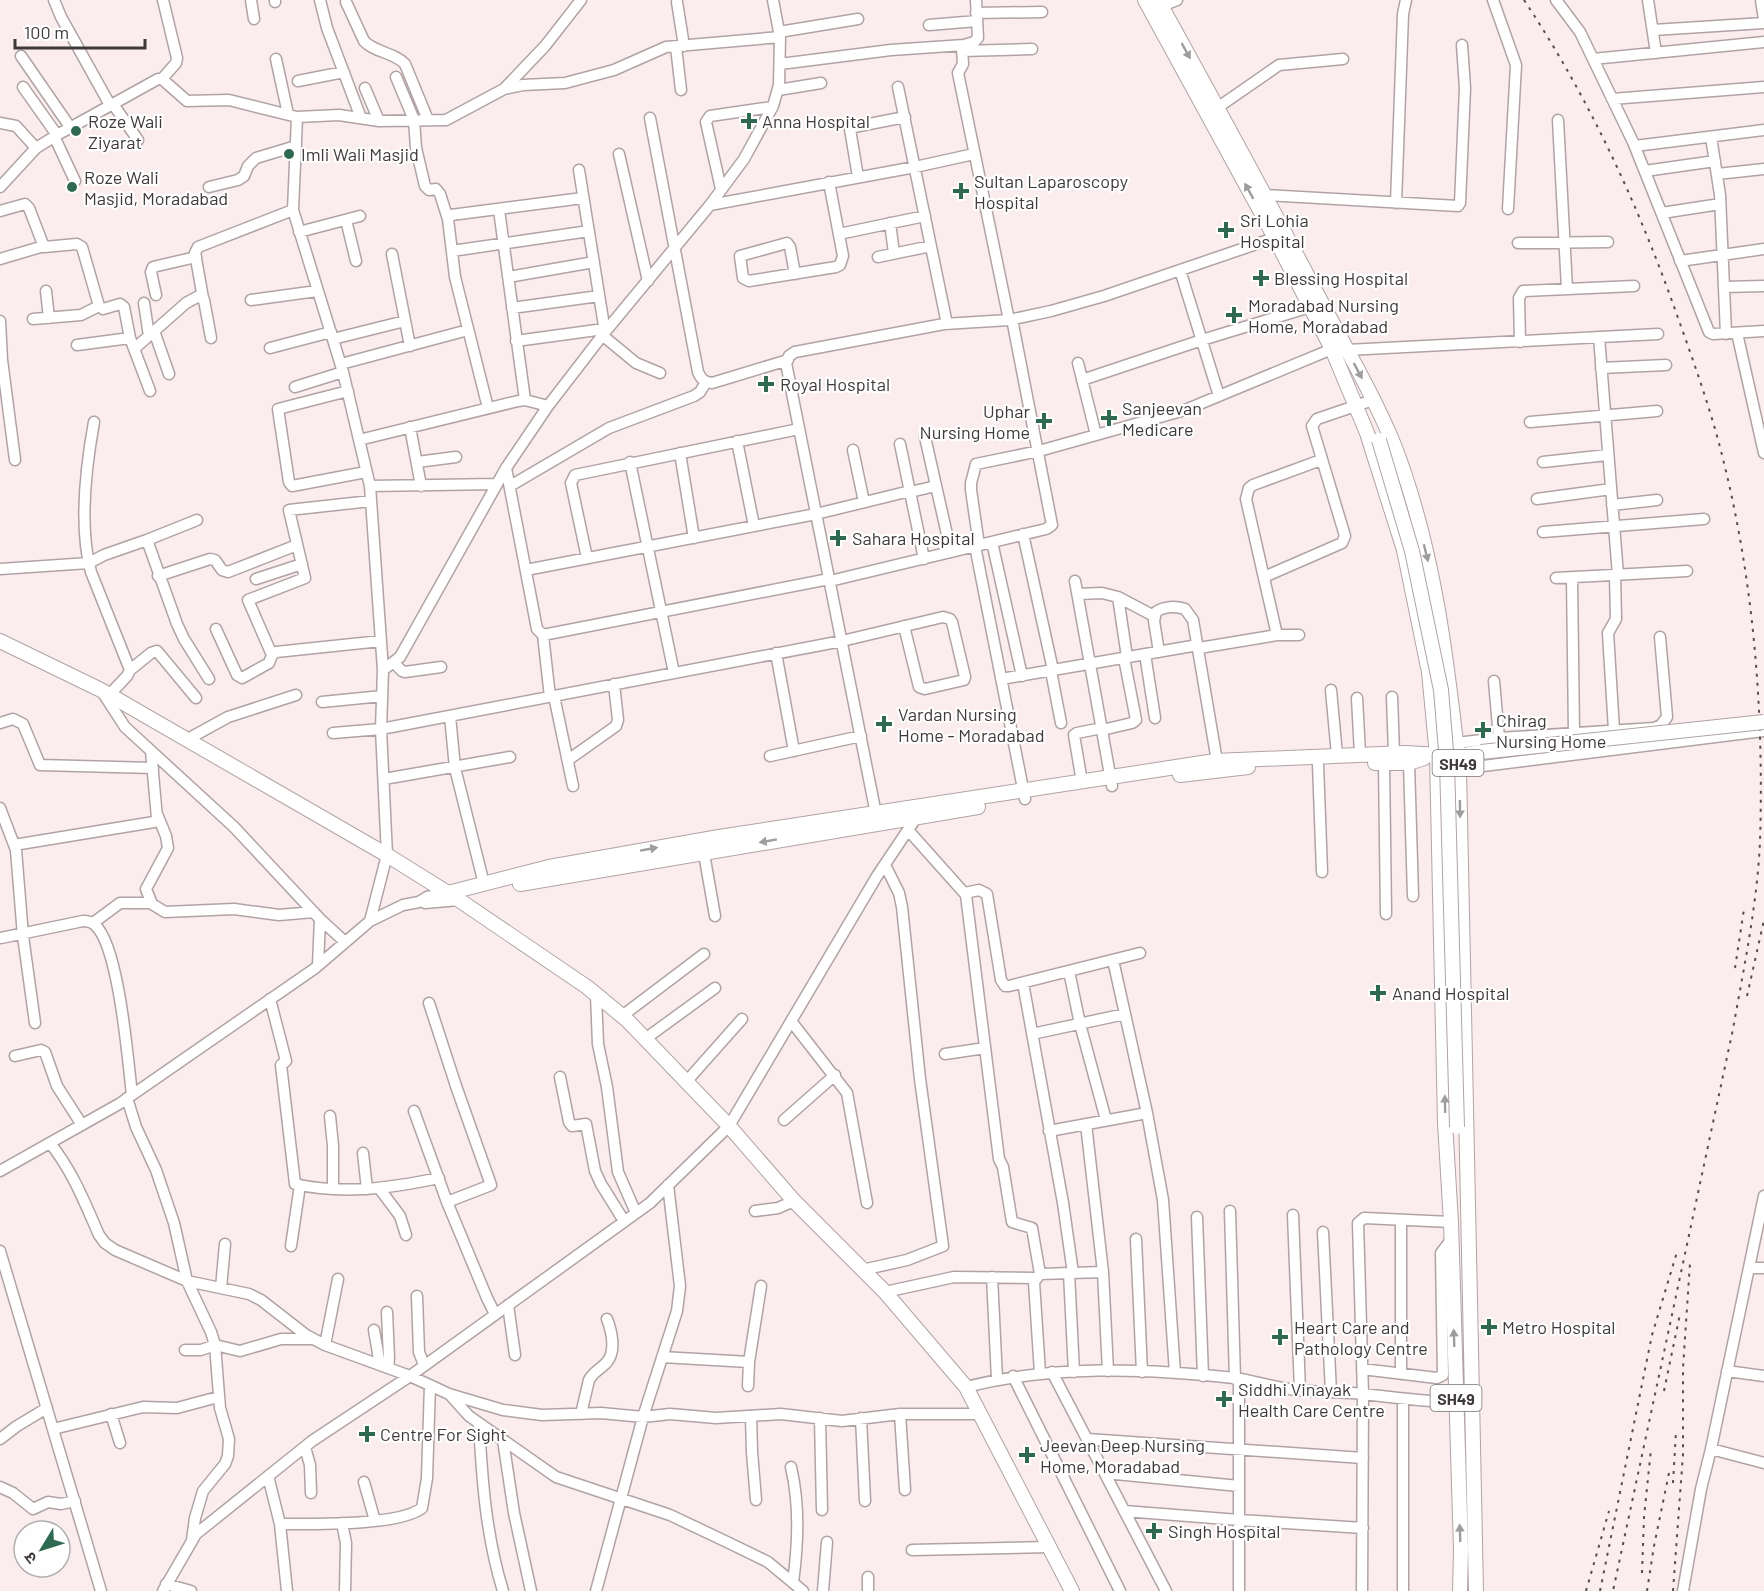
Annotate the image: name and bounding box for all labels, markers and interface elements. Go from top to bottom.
scale bar [15,12,146,50]
text: 100 m [24,21,69,43]
one-way arrow [1181,43,1191,60]
place label: Roze Wali Ziyarat [88,110,163,153]
place label: Anna Hospital [762,110,870,132]
marker: Anna Hospital [740,112,758,130]
marker: Roze Wali Ziyarat [69,124,83,138]
place label: Imli Wali Masjid [301,143,419,165]
marker: Imli Wali Masjid [282,147,296,161]
place label: Roze Wali Masjid, Moradabad [84,166,228,209]
place label: Sultan Laparoscopy Hospital [974,170,1128,213]
marker: Roze Wali Masjid, Moradabad [65,180,79,194]
marker: Sultan Laparoscopy Hospital [952,182,970,200]
one-way arrow [1244,183,1254,200]
place label: Sri Lohia Hospital [1240,209,1309,252]
marker: Sri Lohia Hospital [1217,221,1235,239]
place label: Blessing Hospital [1274,267,1408,289]
marker: Blessing Hospital [1252,269,1270,287]
place label: Moradabad Nursing Home, Moradabad [1248,294,1399,337]
marker: Moradabad Nursing Home, Moradabad [1225,306,1243,324]
one-way arrow [1353,363,1363,380]
place label: Royal Hospital [780,373,890,395]
marker: Royal Hospital [757,375,775,393]
place label: Sanjeevan Medicare [1122,397,1202,440]
place label: Uphar Nursing Home [920,400,1030,443]
marker: Sanjeevan Medicare [1100,409,1118,427]
marker: Uphar Nursing Home [1035,412,1053,430]
place label: Sahara Hospital [852,527,975,549]
marker: Sahara Hospital [829,529,847,547]
one-way arrow [1422,544,1432,562]
place label: Vardan Nursing Home - Moradabad [898,703,1045,746]
place label: Chirag Nursing Home [1496,709,1606,752]
marker: Vardan Nursing Home - Moradabad [875,715,893,733]
marker: Chirag Nursing Home [1474,721,1492,739]
road number: SH49 [1432,750,1484,776]
one-way arrow [1455,799,1465,818]
one-way arrow [758,837,777,846]
one-way arrow [640,845,659,854]
place label: Anand Hospital [1392,982,1510,1004]
marker: Anand Hospital [1369,984,1387,1002]
one-way arrow [1440,1094,1450,1113]
place label: Heart Care and Pathology Centre [1294,1316,1428,1359]
place label: Metro Hospital [1502,1316,1615,1338]
marker: Metro Hospital [1480,1318,1498,1336]
marker: Heart Care and Pathology Centre [1271,1328,1289,1346]
one-way arrow [1450,1328,1459,1347]
place label: Siddhi Vinayak Health Care Centre [1238,1378,1385,1421]
road number: SH49 [1430,1385,1482,1411]
marker: Siddhi Vinayak Health Care Centre [1215,1390,1233,1408]
place label: Centre For Sight [380,1423,507,1445]
marker: Centre For Sight [358,1425,376,1443]
place label: Jeevan Deep Nursing Home, Moradabad [1040,1434,1205,1477]
marker: Jeevan Deep Nursing Home, Moradabad [1018,1446,1036,1464]
north arrow [12,1519,72,1579]
place label: Singh Hospital [1168,1520,1280,1542]
marker: Singh Hospital [1145,1522,1163,1540]
one-way arrow [1456,1523,1465,1542]
text: उ [19,1549,40,1568]

